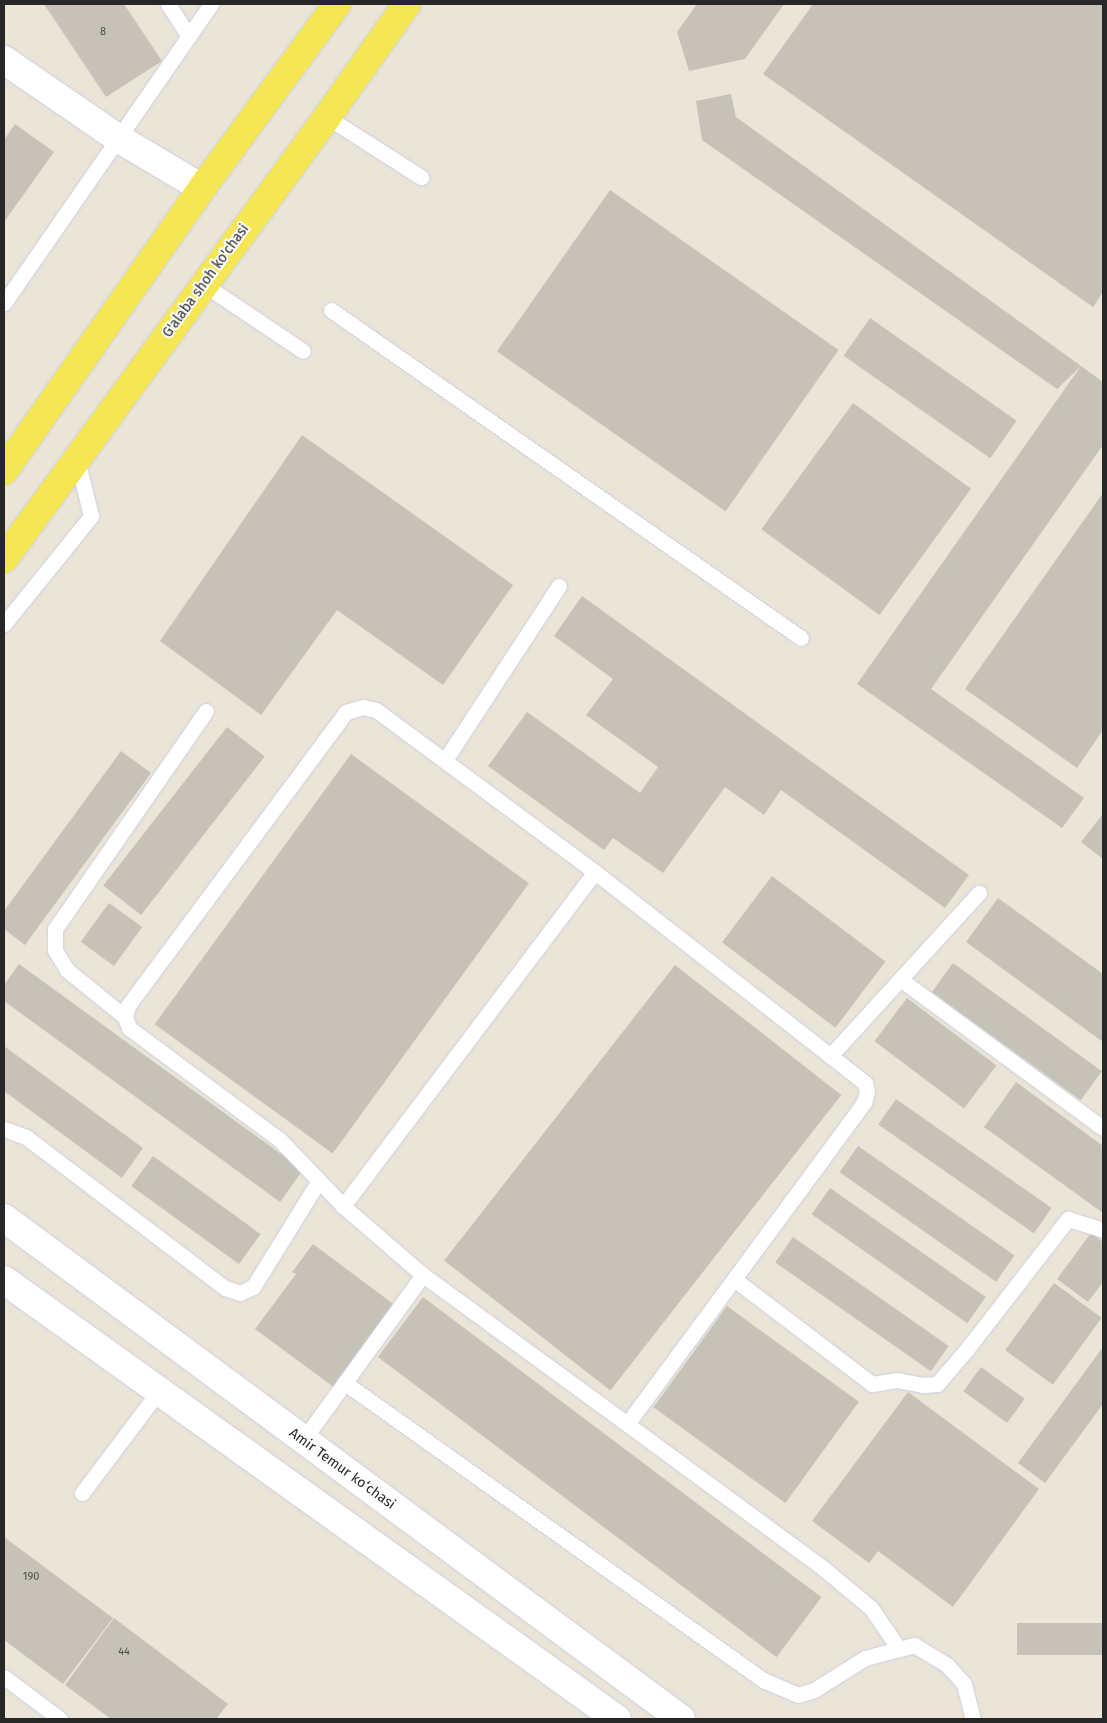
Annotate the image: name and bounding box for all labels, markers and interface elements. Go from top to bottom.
house number: 8 [100,25,106,39]
street label: G'alaba shoh ko'chasi [159,221,253,341]
street label: Amir Temur ko‘chasi [286,1425,398,1513]
house number: 190 [23,1570,39,1584]
house number: 44 [118,1645,130,1659]

